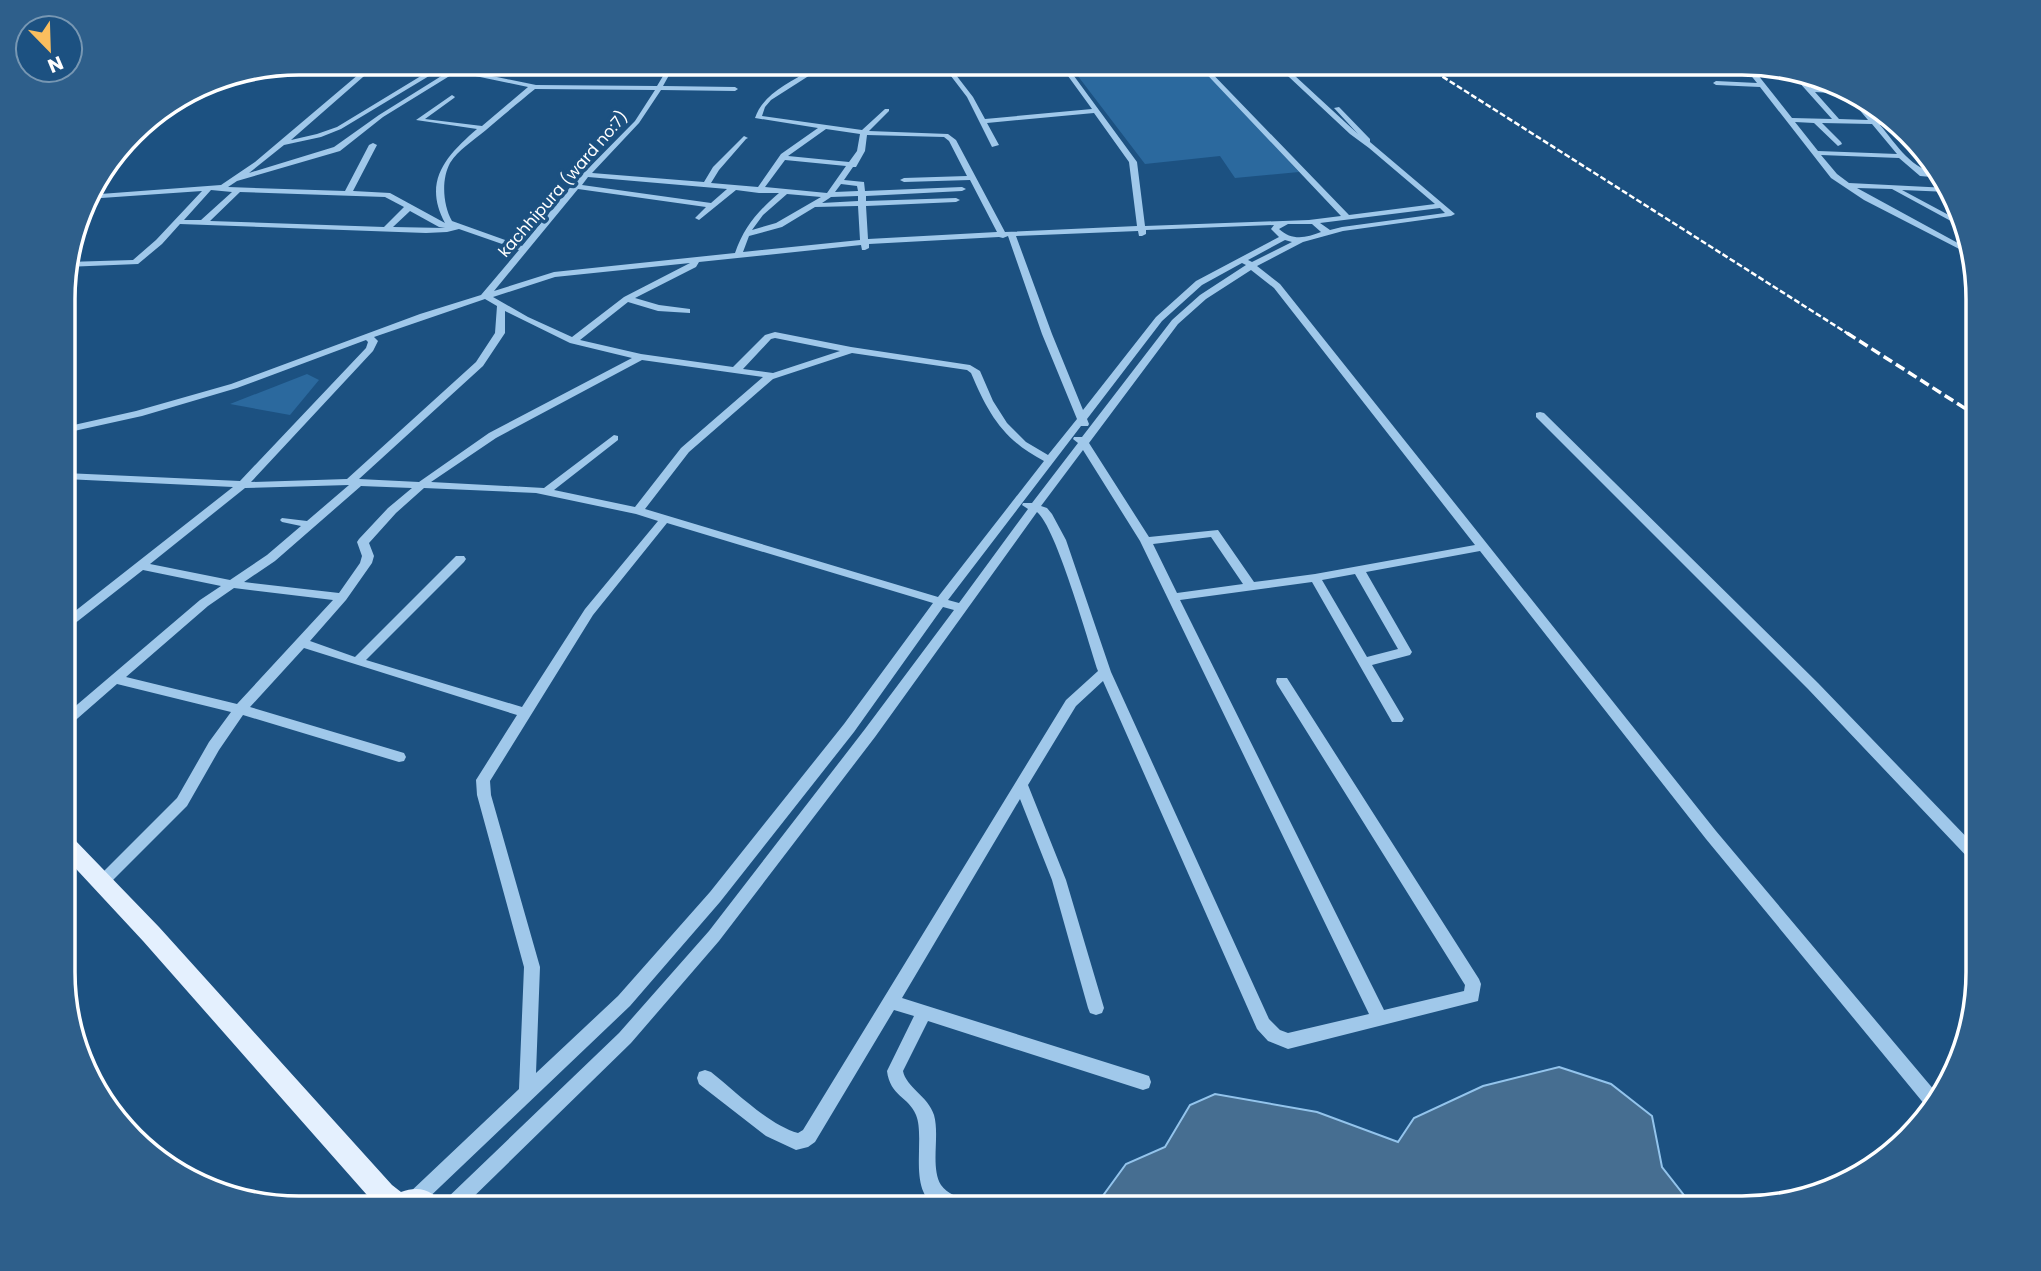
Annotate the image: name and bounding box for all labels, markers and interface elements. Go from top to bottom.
north arrow [14,14,84,84]
text: N [44,49,67,79]
street label: kachhipura (ward no:7) [493,106,633,262]

